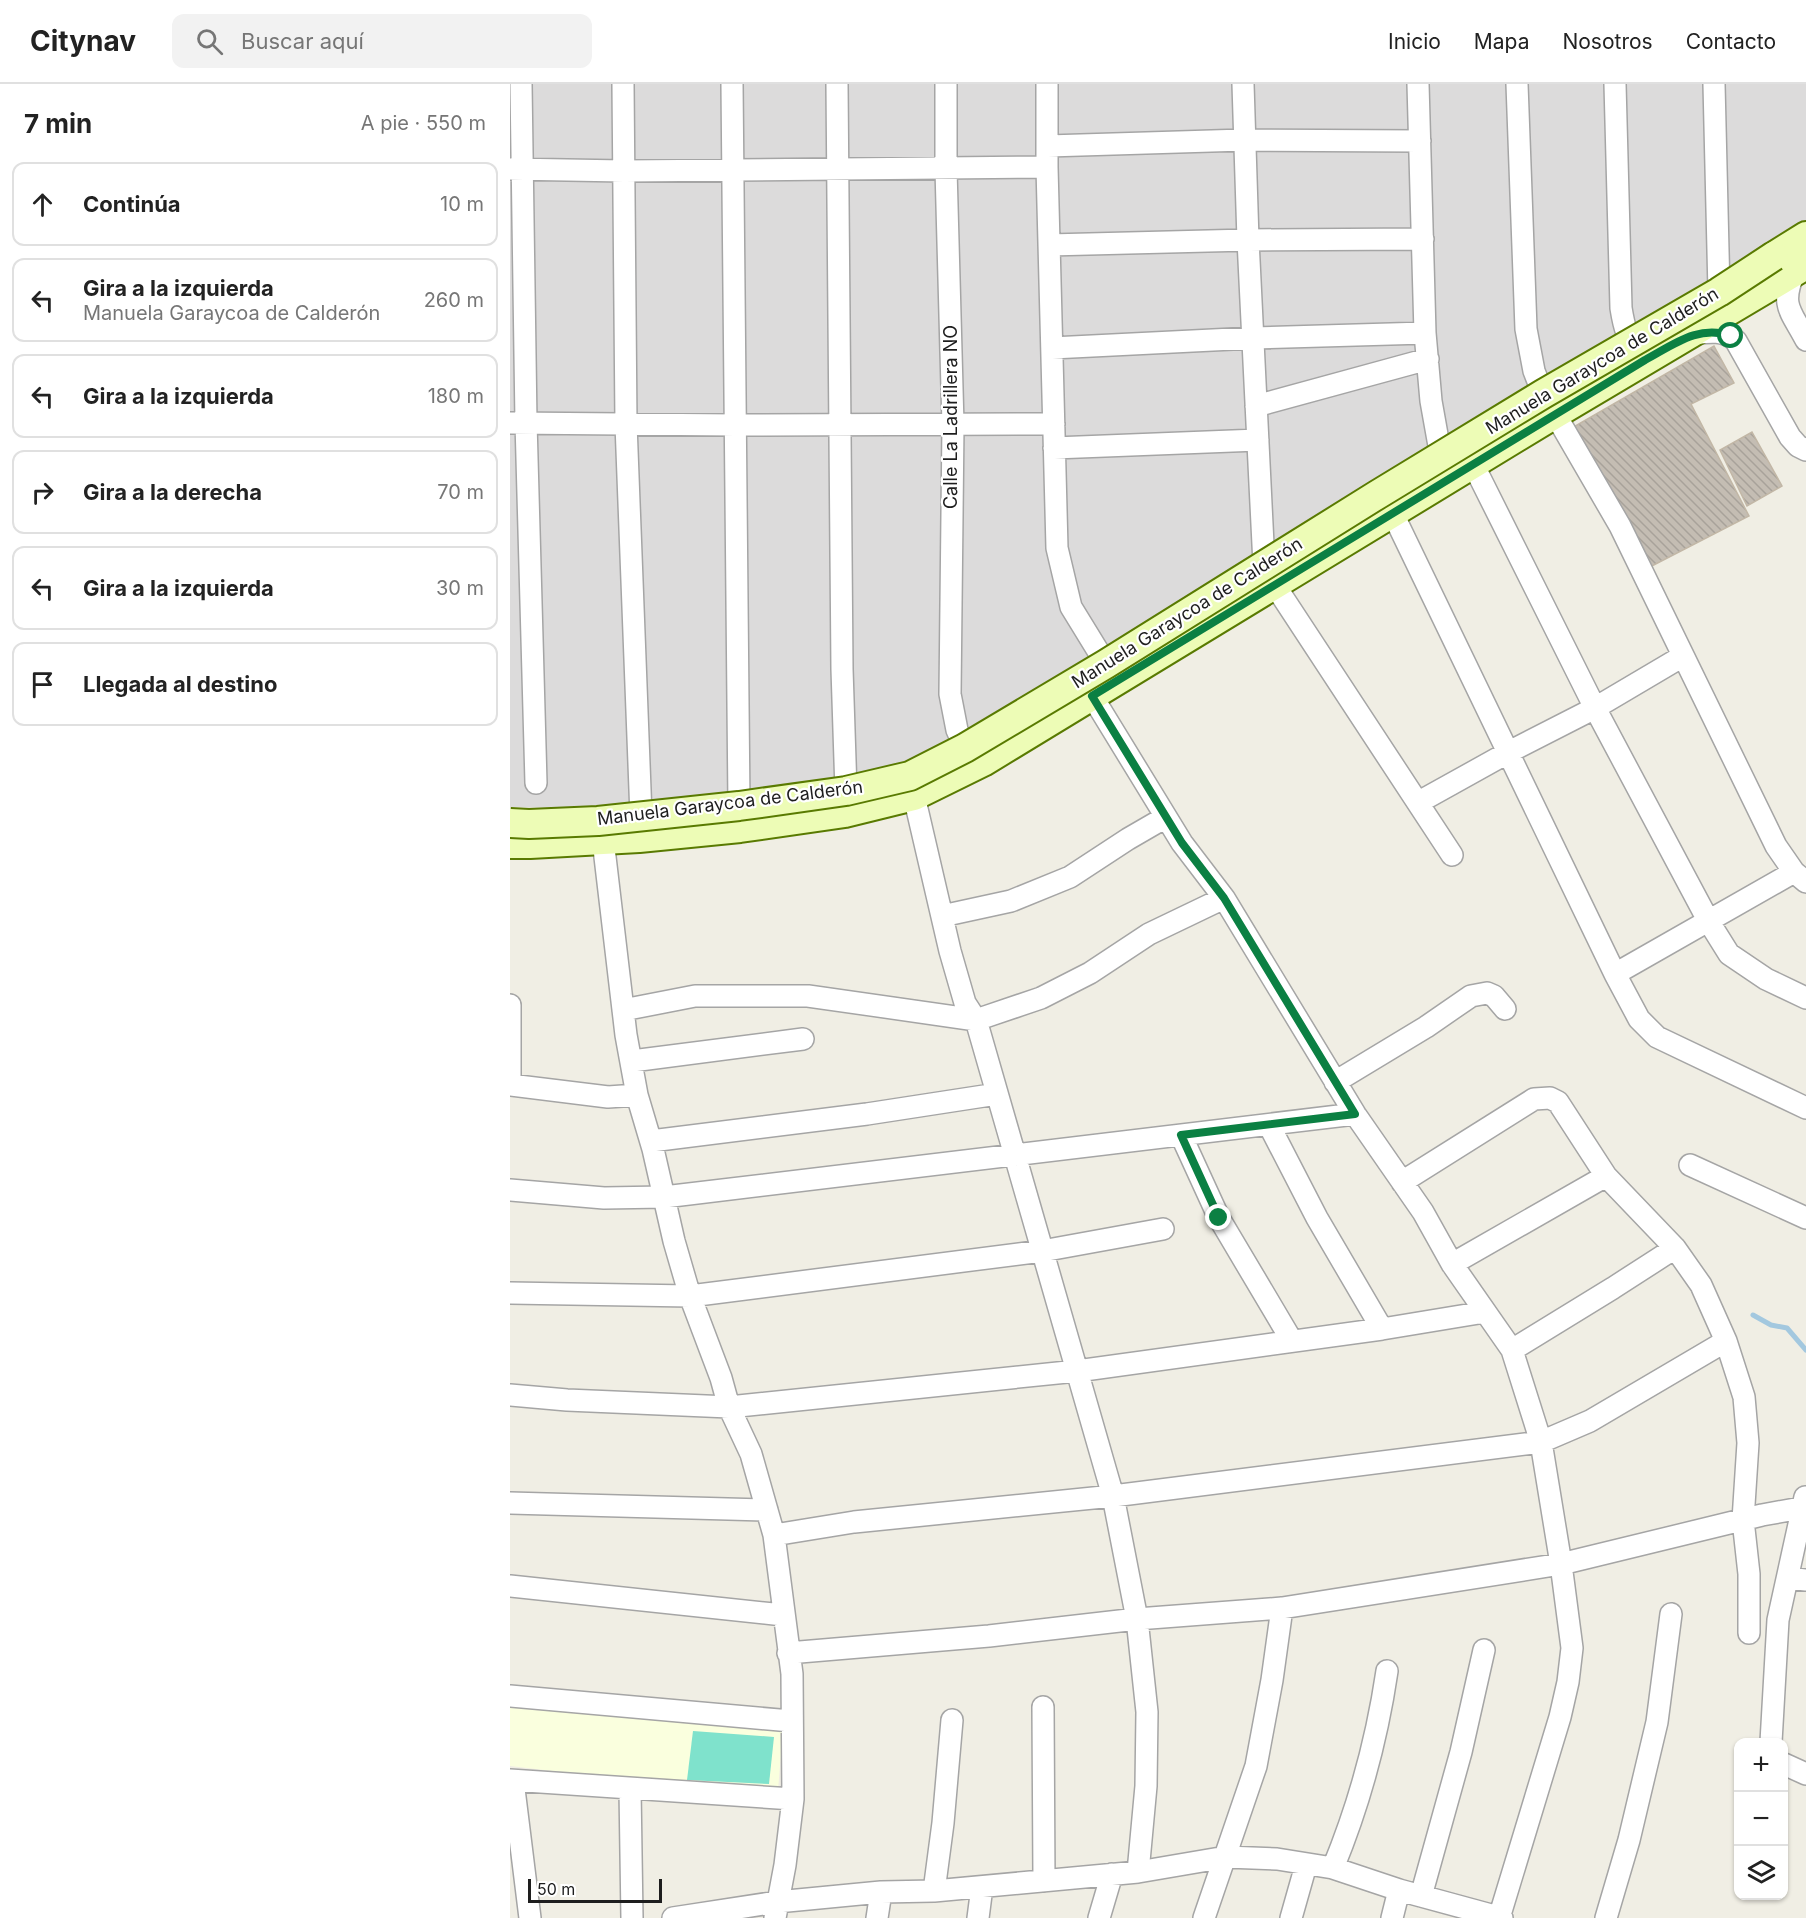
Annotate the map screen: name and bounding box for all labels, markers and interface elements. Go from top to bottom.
search box [172,14,592,68]
text: Citynav [30,24,136,58]
icon: search [193,25,226,58]
text: Buscar aquí [241,28,364,54]
text: Inicio [1388,29,1441,54]
text: Mapa [1474,29,1529,54]
text: Nosotros [1562,29,1653,54]
text: Contacto [1686,29,1776,54]
text: 7 min [24,108,92,139]
text: A pie · 550 m [361,111,486,135]
icon: ahead [26,188,59,221]
text: Continúa [83,191,181,217]
text: 10 m [440,192,484,216]
text: Gira a la izquierda [83,275,274,301]
street label: Manuela Garaycoa de Calderón [1482,283,1722,438]
icon: left [26,284,59,317]
text: 260 m [424,288,484,312]
text: Manuela Garaycoa de Calderón [83,301,380,325]
route start [1717,322,1743,348]
street label: Calle La Ladrillera NO [940,325,961,509]
icon: left [26,380,59,413]
text: Gira a la izquierda [83,383,274,409]
text: 180 m [428,384,484,408]
icon: right [26,476,59,509]
text: Gira a la derecha [83,479,262,505]
text: 70 m [437,480,484,504]
street label: Manuela Garaycoa de Calderón [1068,533,1306,692]
icon: left [26,572,59,605]
text: Gira a la izquierda [83,575,274,601]
text: 30 m [436,576,484,600]
icon: arrive [26,668,59,701]
text: Llegada al destino [83,671,277,697]
street label: Manuela Garaycoa de Calderón [596,776,864,829]
route end [1205,1204,1231,1230]
map controls [1734,1738,1788,1900]
button: + [1734,1738,1788,1792]
button: − [1734,1792,1788,1846]
button: layers [1734,1846,1788,1900]
scale bar [528,1876,662,1904]
text: 50 m [537,1879,575,1899]

